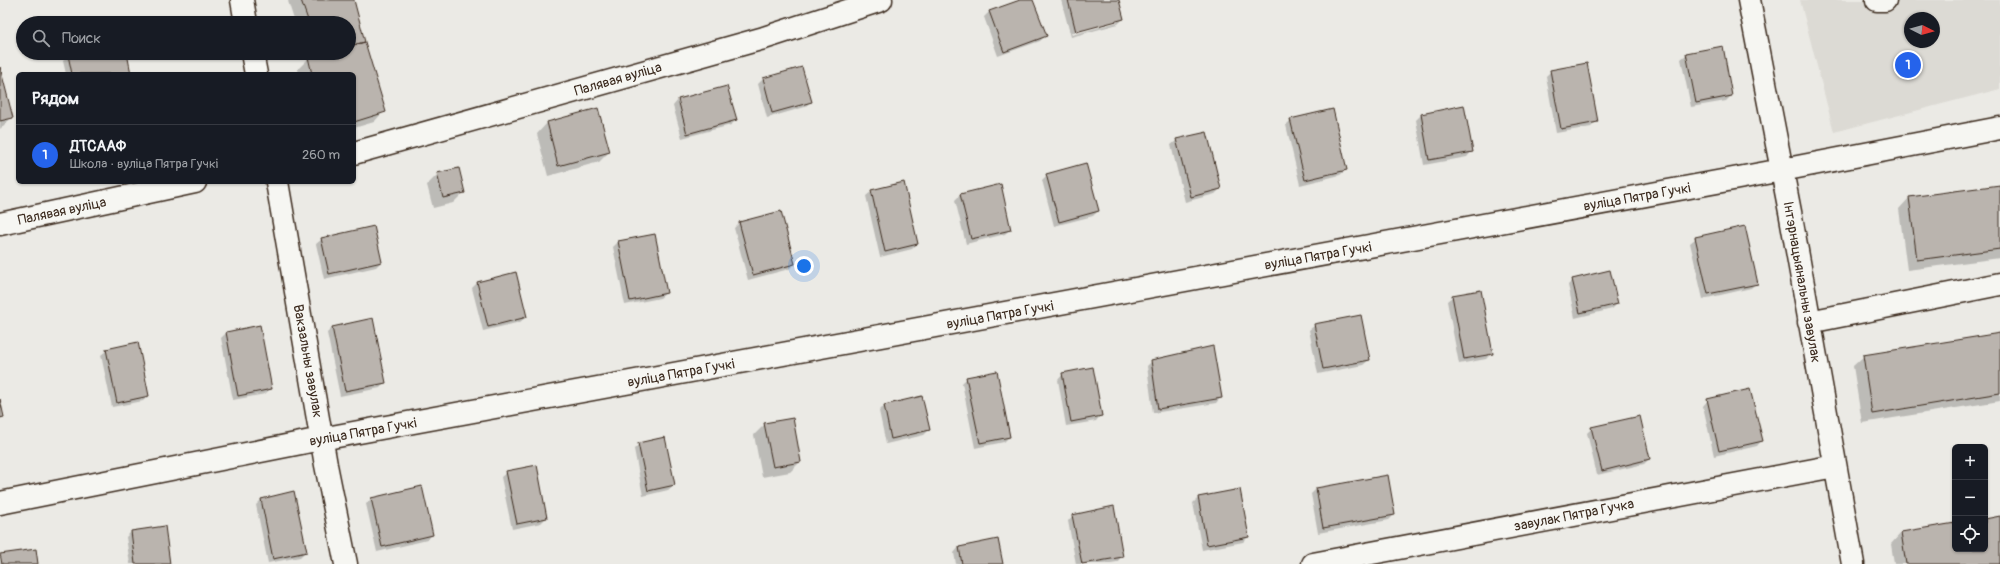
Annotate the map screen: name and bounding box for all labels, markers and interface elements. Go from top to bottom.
north arrow [1904,12,1940,48]
search box [16,16,356,60]
icon: search [30,27,52,49]
text: Поиск [62,29,101,48]
pin: 1 [1895,50,1921,80]
street label: Палявая вуліца [572,58,664,100]
text: Рядом [32,88,79,109]
text: ДТСААФ [70,137,126,156]
text: 1 [42,147,48,163]
text: 260 m [302,147,340,163]
text: Школа · вуліца Пятра Гучкі [70,156,218,172]
street label: вуліца Пятра Гучкі [1582,179,1692,215]
street label: Палявая вуліца [16,193,108,229]
street label: Інтэрнацыянальны завулак [1779,200,1825,364]
street label: вуліца Пятра Гучкі [1263,238,1373,274]
your location [794,256,814,276]
street label: вуліца Пятра Гучкі [945,297,1055,333]
street label: Вакзальны завулак [290,303,326,419]
street label: вуліца Пятра Гучкі [626,355,736,391]
street label: вуліца Пятра Гучкі [308,414,418,450]
map controls [1952,444,1988,552]
button: + [1952,444,1988,480]
button: − [1952,480,1988,516]
street label: завулак Пятра Гучка [1513,495,1635,535]
button: locate [1952,516,1988,552]

